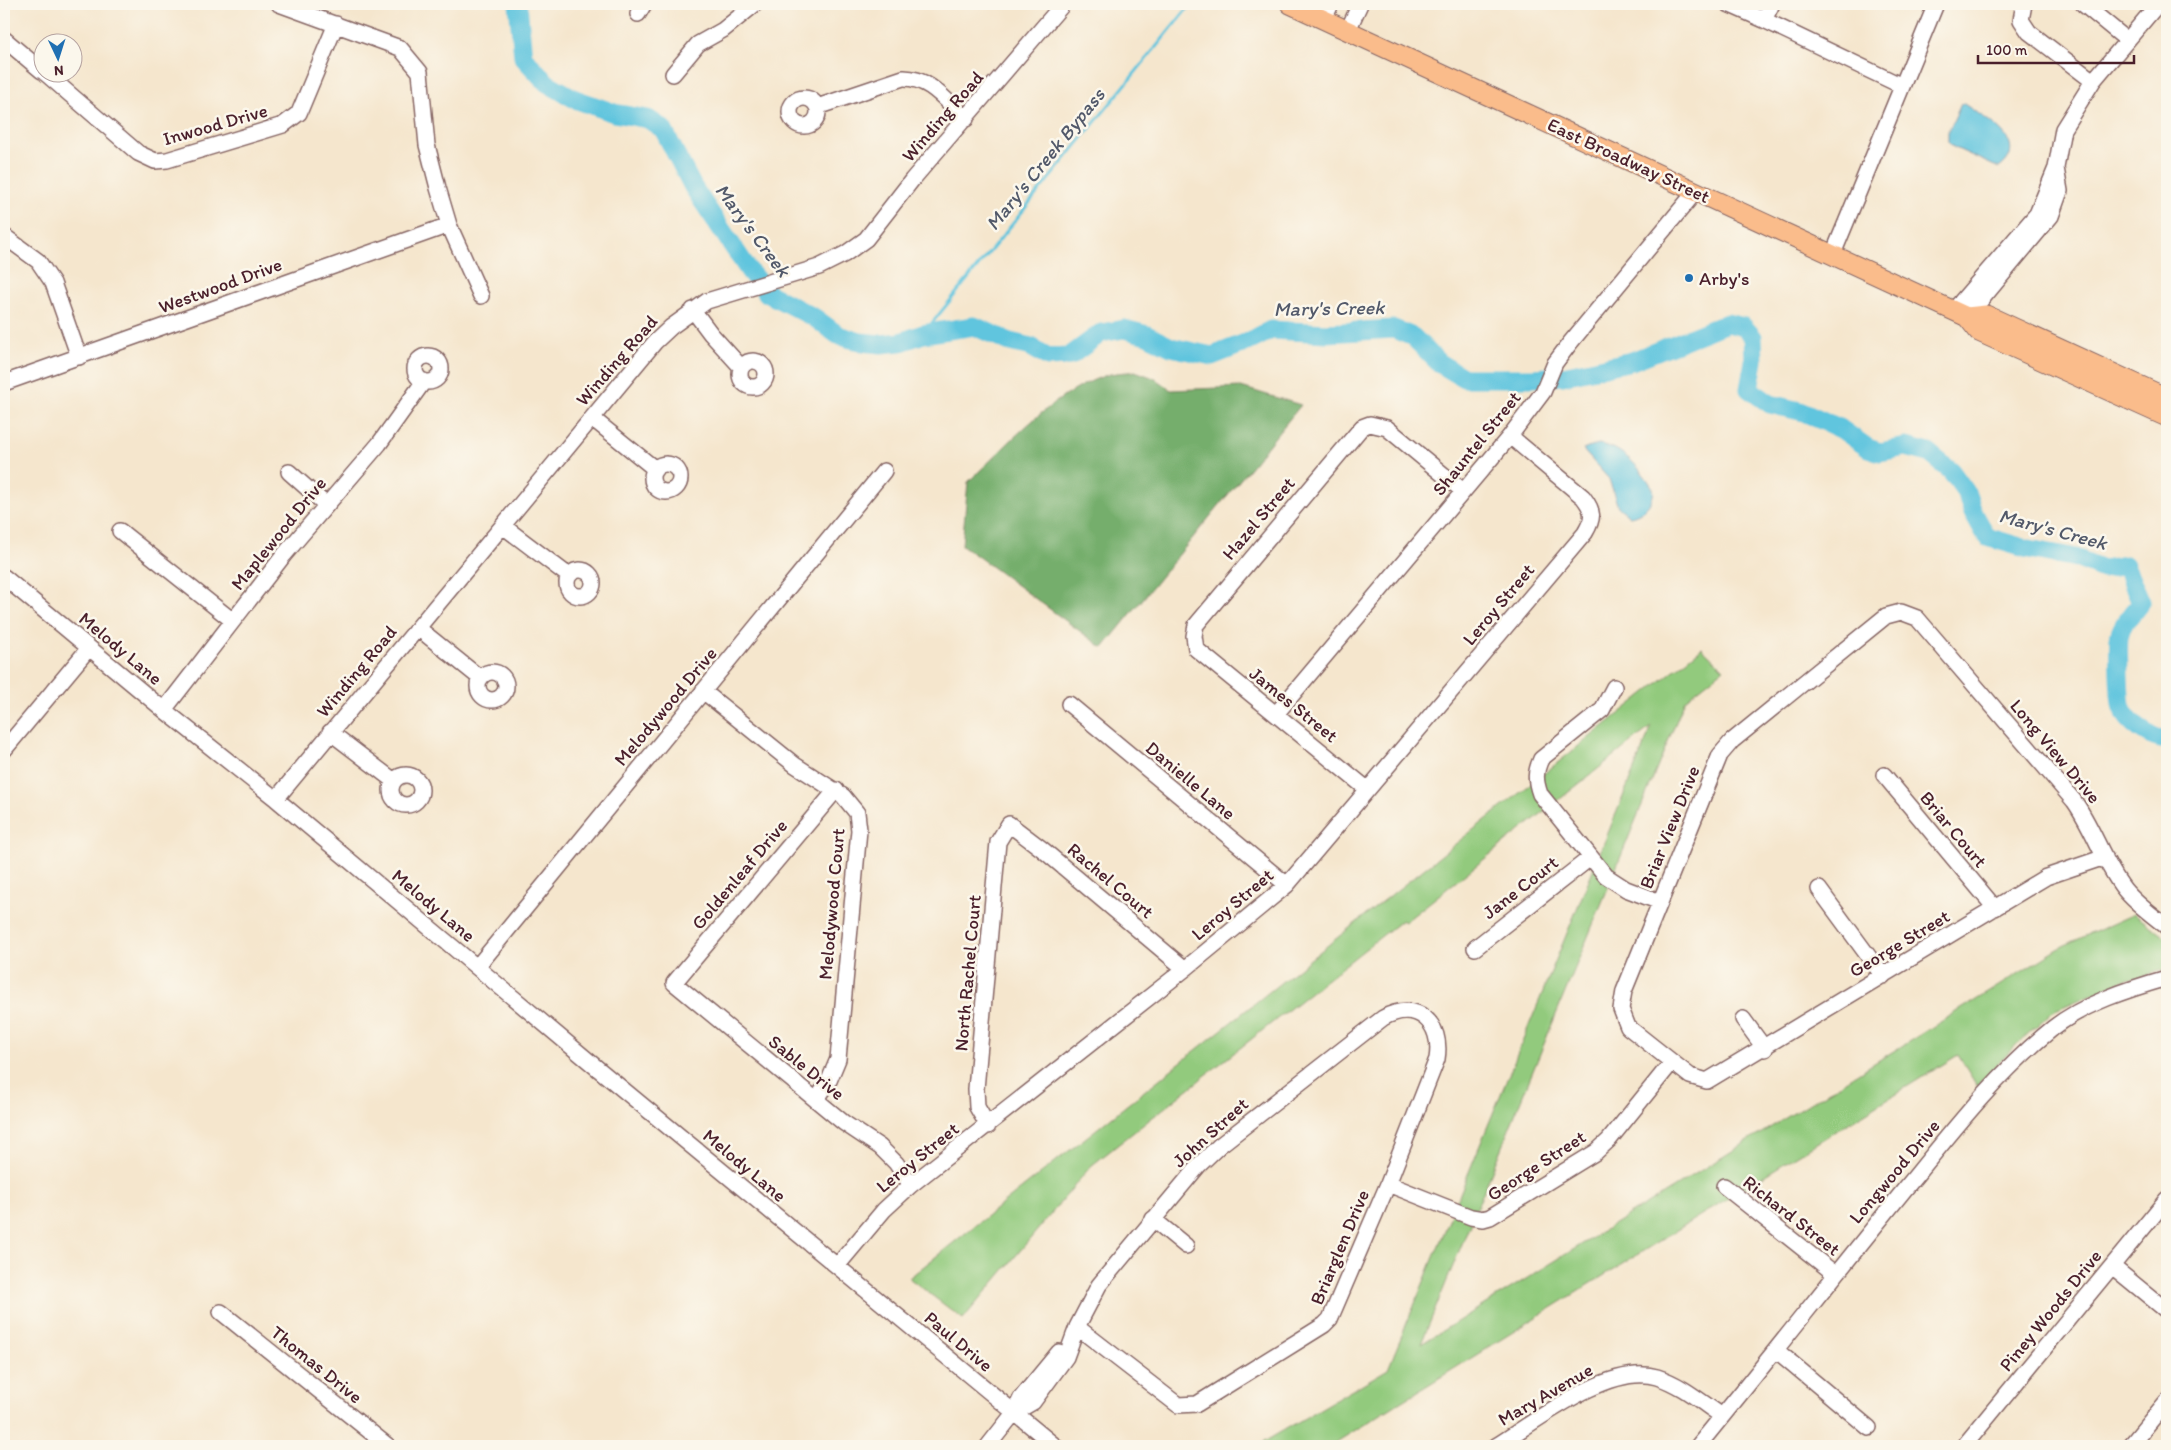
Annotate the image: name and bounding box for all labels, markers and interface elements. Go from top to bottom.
north arrow [32,32,82,82]
scale bar [1978,32,2135,64]
text: 100 m [1986,41,2028,59]
text: N [54,62,64,79]
street label: Winding Road [897,66,988,166]
water label: Mary's Creek Bypass [980,82,1110,235]
street label: Inwood Drive [160,99,270,150]
street label: East Broadway Street [1544,113,1714,208]
water label: Mary's Creek [710,179,797,283]
street label: Westwood Drive [155,252,285,318]
place label: Arby's [1699,267,1750,290]
marker: Arby's [1683,272,1695,284]
water label: Mary's Creek [1274,295,1386,321]
street label: Winding Road [571,310,662,410]
street label: Shauntel Street [1427,386,1526,500]
street label: Maplewood Drive [226,472,331,595]
street label: Hazel Street [1217,472,1300,564]
water label: Mary's Creek [1996,503,2111,555]
street label: Leroy Street [1458,559,1539,650]
street label: Melody Lane [74,607,167,690]
street label: Winding Road [311,621,401,722]
street label: Melodywood Drive [609,642,722,770]
street label: James Street [1245,662,1343,747]
street label: Long View Drive [2005,694,2106,808]
street label: Danielle Lane [1141,736,1240,825]
street label: Briar View Drive [1634,762,1705,892]
street label: Briar Court [1915,786,1992,872]
street label: Goldenleaf Drive [687,814,792,934]
street label: Melodywood Court [813,827,850,981]
street label: Rachel Court [1063,838,1159,923]
street label: Jane Court [1478,851,1563,924]
street label: Melody Lane [387,864,480,947]
street label: Leroy Street [1187,864,1278,945]
street label: North Rachel Court [949,894,986,1052]
street label: George Street [1845,904,1954,982]
street label: Sable Drive [764,1030,849,1105]
street label: John Street [1168,1092,1253,1172]
street label: Longwood Drive [1844,1114,1945,1228]
street label: Leroy Street [871,1117,963,1198]
street label: Melody Lane [698,1124,791,1207]
street label: George Street [1483,1125,1590,1206]
street label: Richard Street [1738,1170,1845,1261]
street label: Briarglen Drive [1305,1186,1374,1308]
street label: Piney Woods Drive [1994,1245,2106,1376]
street label: Paul Drive [920,1306,997,1377]
street label: Thomas Drive [266,1321,367,1408]
street label: Mary Avenue [1494,1358,1597,1431]

